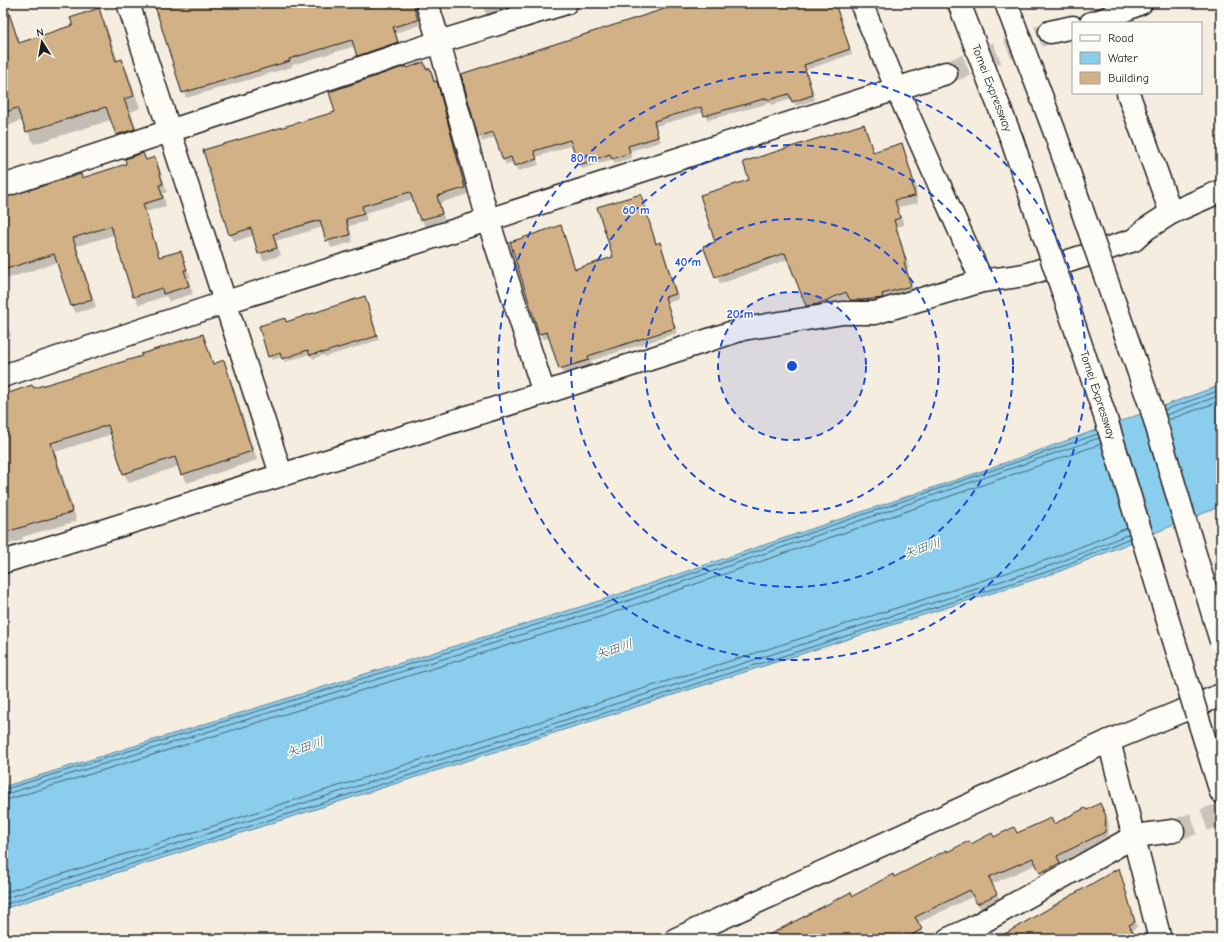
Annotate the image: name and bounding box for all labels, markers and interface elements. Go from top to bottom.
north arrow [22,22,62,62]
legend [1072,22,1202,94]
text: N [35,26,45,40]
text: Road [1108,31,1134,45]
street label: Tomei Expressway [969,42,1015,134]
text: Water [1108,51,1138,65]
text: Building [1108,71,1149,85]
text: 80 m [571,151,597,165]
text: 60 m [623,203,649,217]
text: 40 m [675,255,701,269]
text: 20 m [727,307,753,321]
street label: Tomei Expressway [1077,349,1119,442]
centre of rings [785,359,799,373]
water label: 矢田川 [901,535,943,561]
water label: 矢田川 [593,636,635,662]
water label: 矢田川 [284,734,326,760]

